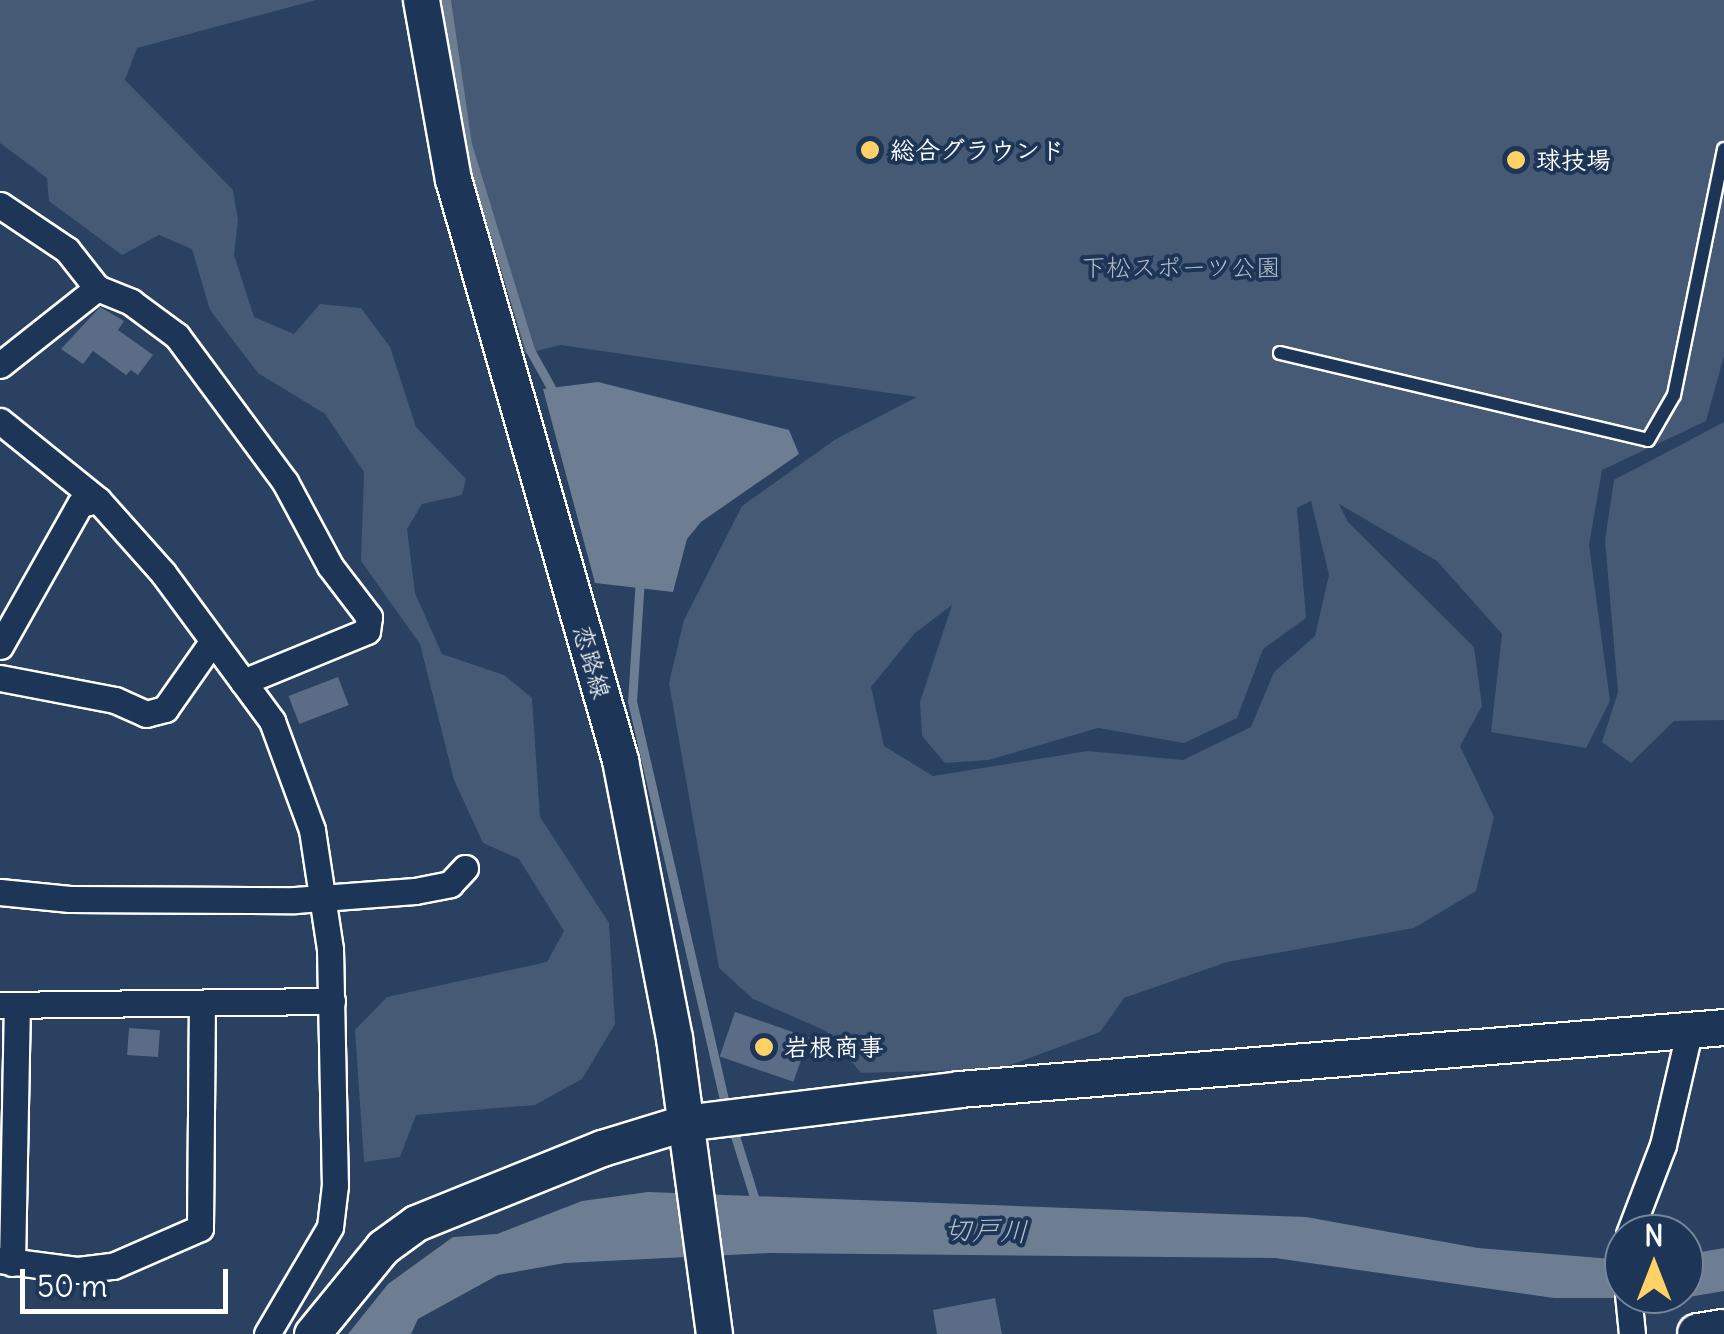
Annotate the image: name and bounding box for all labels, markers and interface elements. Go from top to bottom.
place label: 総合グラウンド [890,135,1065,165]
marker: 総合グラウンド [859,139,881,161]
place label: 球技場 [1536,145,1611,175]
marker: 球技場 [1505,149,1527,171]
park label: 下松スポーツ公園 [1081,252,1281,282]
street label: 恋路線 [567,622,617,702]
place label: 岩根商事 [784,1032,884,1062]
marker: 岩根商事 [753,1036,775,1058]
water label: 切戸川 [943,1212,1029,1248]
north arrow [1604,1214,1704,1314]
text: N [1644,1218,1664,1254]
scale bar [25,1249,232,1311]
text: 50 m [37,1267,107,1305]

